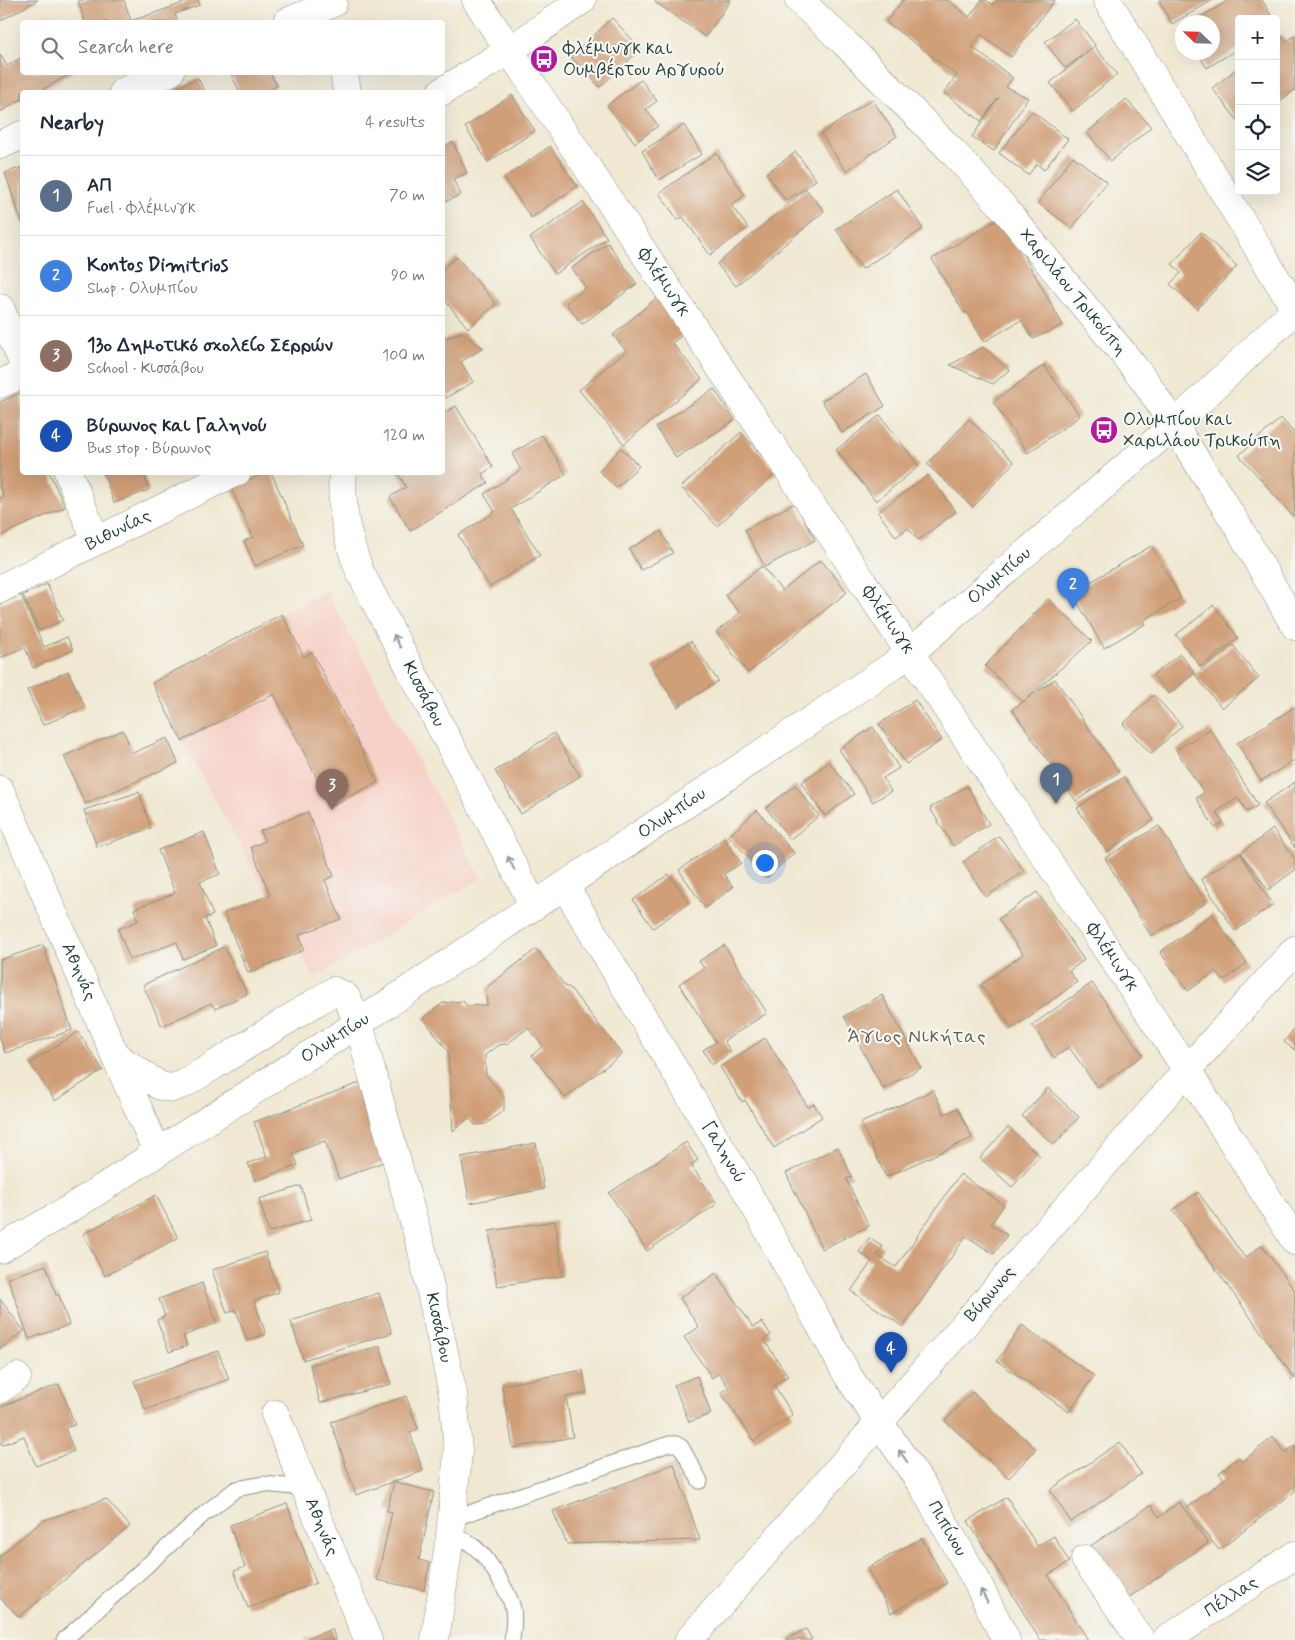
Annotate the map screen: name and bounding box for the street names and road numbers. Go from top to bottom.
street label: Χαριλάου Τρικούπη [1014,224,1132,361]
street label: Φλέμινγκ [631,242,695,322]
street label: Βιθυνίας [81,504,155,557]
street label: Ολυμπίου [962,542,1036,610]
street label: Φλέμινγκ [856,580,919,659]
street label: Κισσάβου [397,657,451,731]
street label: Ολυμπίου [633,782,711,845]
street label: Φλέμινγκ [1080,917,1144,996]
street label: Αθηνάς [56,939,102,1005]
street label: Ολυμπίου [296,1007,374,1069]
street label: Γαληνού [696,1117,751,1188]
street label: Βύρωνος [959,1261,1021,1327]
street label: Κισσάβου [419,1290,458,1365]
street label: Αθηνάς [299,1494,344,1560]
street label: Πιπίνου [922,1496,972,1561]
street label: Πέλλας [1200,1571,1263,1623]

